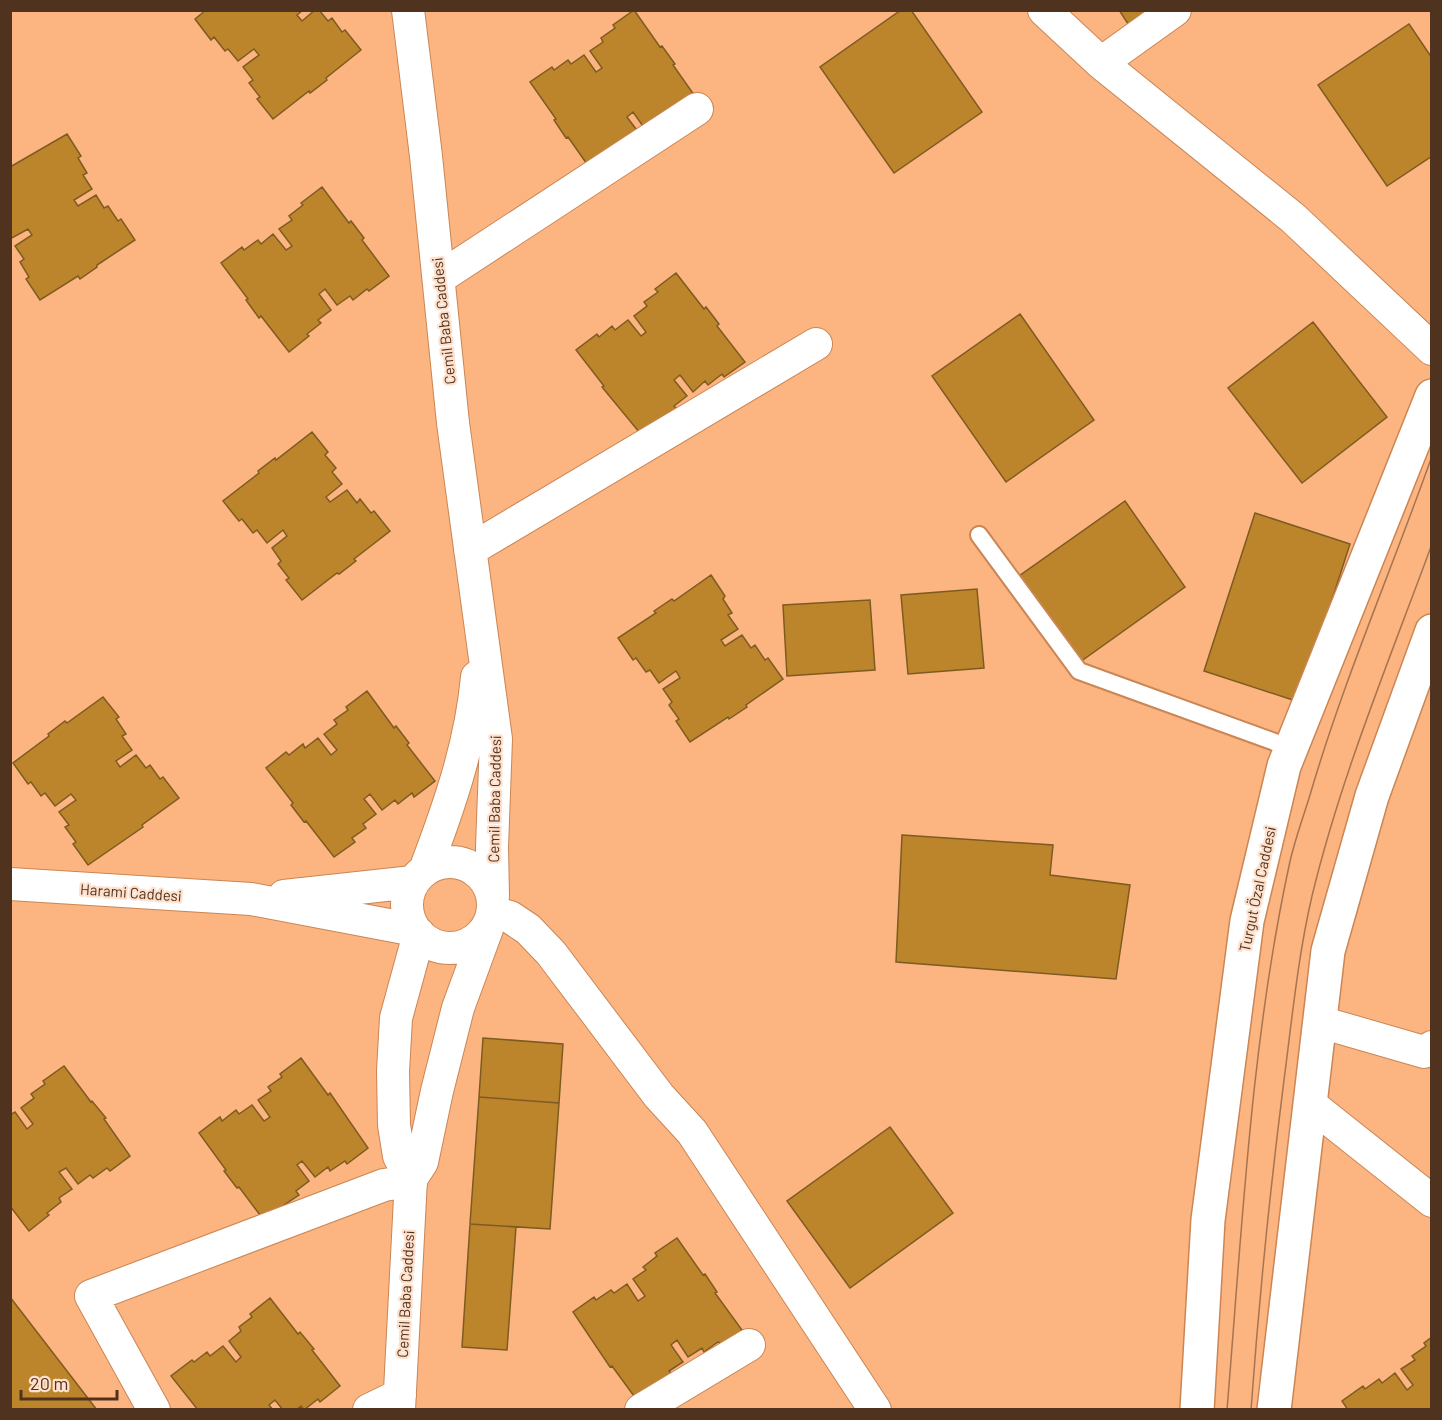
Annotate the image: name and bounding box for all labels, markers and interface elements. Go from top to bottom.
street label: Cemil Baba Caddesi [427,257,459,385]
street label: Cemil Baba Caddesi [484,735,504,863]
street label: Turgut Özal Caddesi [1235,825,1279,953]
street label: Harami Caddesi [80,879,182,905]
street label: Cemil Baba Caddesi [393,1230,417,1358]
scale bar [21,1363,117,1401]
text: 20 m [30,1372,68,1394]

